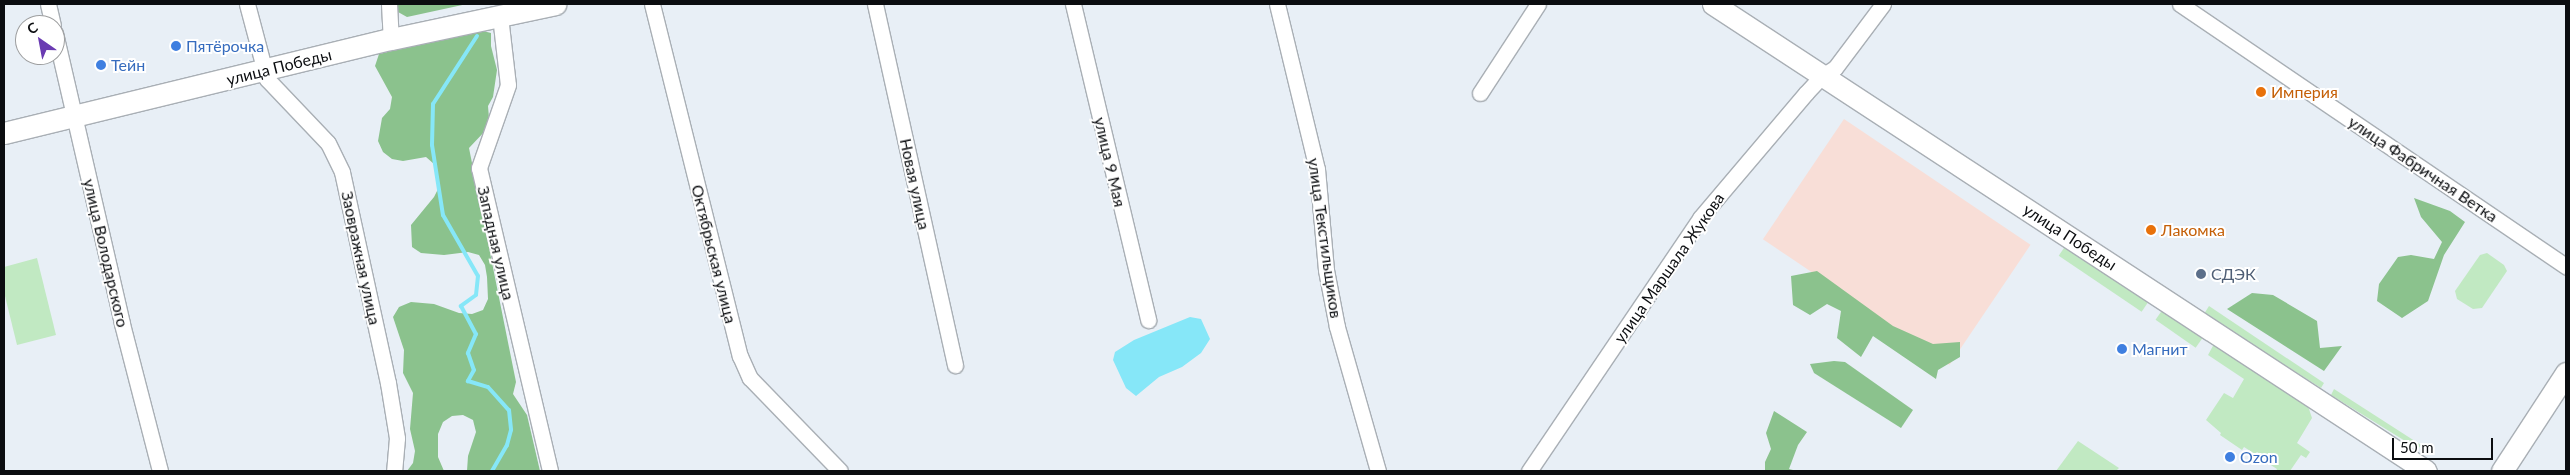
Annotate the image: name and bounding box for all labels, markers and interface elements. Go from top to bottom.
north arrow [15,15,65,65]
text: С [24,18,41,37]
place label: Пятёрочка [186,36,264,56]
marker: Пятёрочка [170,40,182,52]
street label: улица Победы [224,45,334,89]
place label: Тейн [111,55,145,75]
marker: Тейн [95,59,107,71]
place label: Империя [2271,82,2338,102]
marker: Империя [2255,86,2267,98]
street label: улица Фабричная Ветка [2345,112,2501,226]
street label: улица 9 Мая [1090,115,1130,209]
street label: Новая улица [896,137,934,231]
street label: улица Текстильщиков [1304,157,1346,319]
street label: улица Володарского [80,177,132,329]
street label: Октябрьская улица [687,183,741,325]
street label: Западная улица [474,184,518,302]
street label: Заовражная улица [337,189,385,327]
street label: улица Маршала Жукова [1610,189,1728,347]
street label: улица Победы [2020,200,2120,274]
place label: Лакомка [2161,220,2225,240]
marker: Лакомка [2145,224,2157,236]
place label: СДЭК [2211,264,2256,284]
marker: СДЭК [2195,268,2207,280]
place label: Магнит [2132,339,2187,359]
marker: Магнит [2116,343,2128,355]
scale bar [2395,428,2496,460]
text: 50 m [2400,438,2434,456]
place label: Ozon [2240,447,2278,467]
marker: Ozon [2224,451,2236,463]

